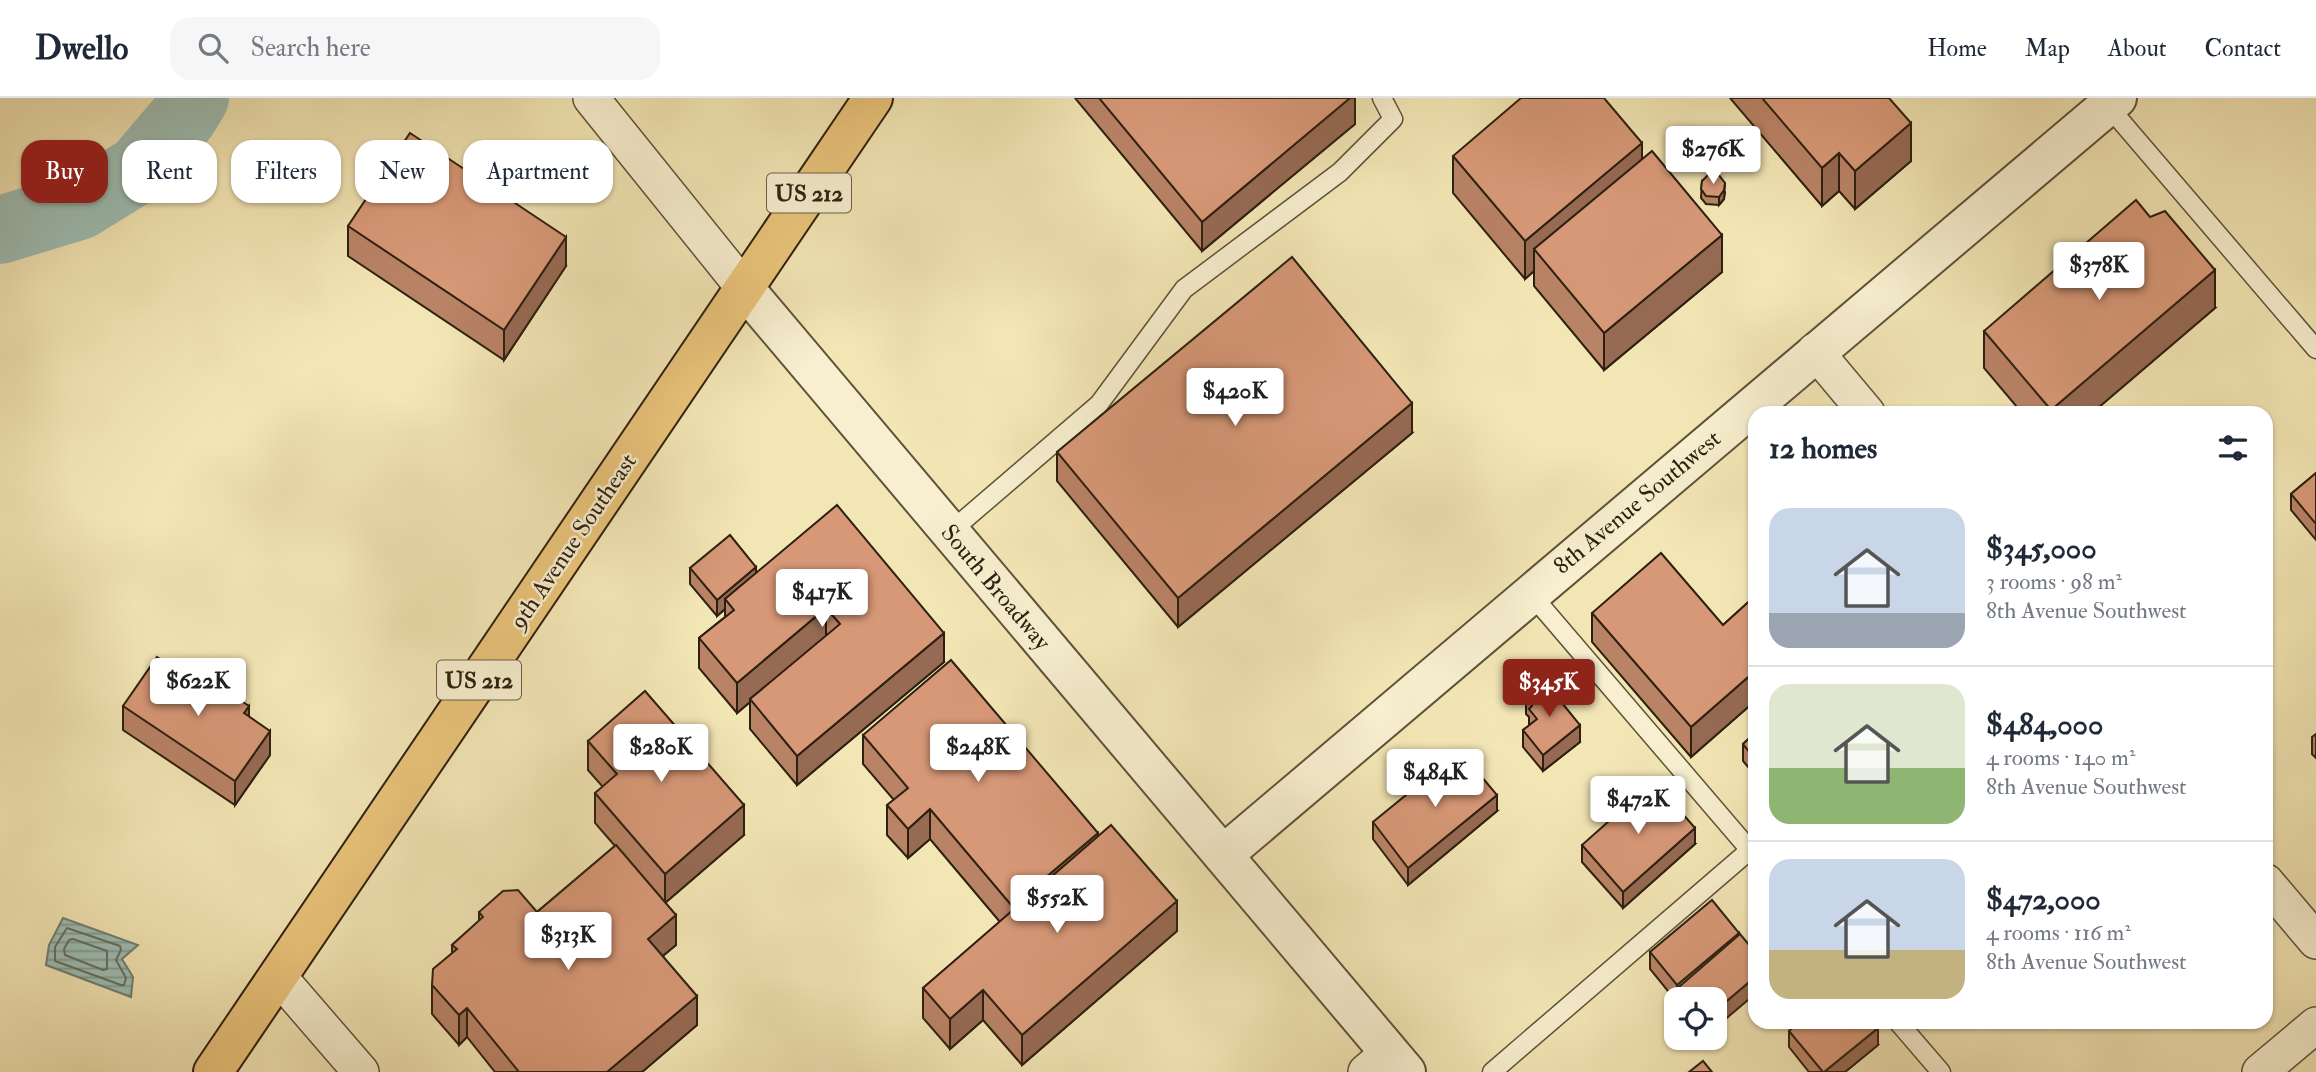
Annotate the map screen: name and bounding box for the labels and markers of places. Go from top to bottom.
pin: $276K [1664,126,1762,186]
pin: $378K [2050,242,2148,302]
pin: $420K [1186,368,1284,428]
pin: $417K [773,570,871,629]
pin: $622K [149,658,247,718]
pin: $345K [1500,660,1598,719]
pin: $280K [612,724,710,784]
pin: $248K [929,724,1027,784]
pin: $484K [1386,750,1484,809]
pin: $472K [1589,776,1687,836]
pin: $552K [1008,876,1106,935]
pin: $313K [519,912,617,972]

